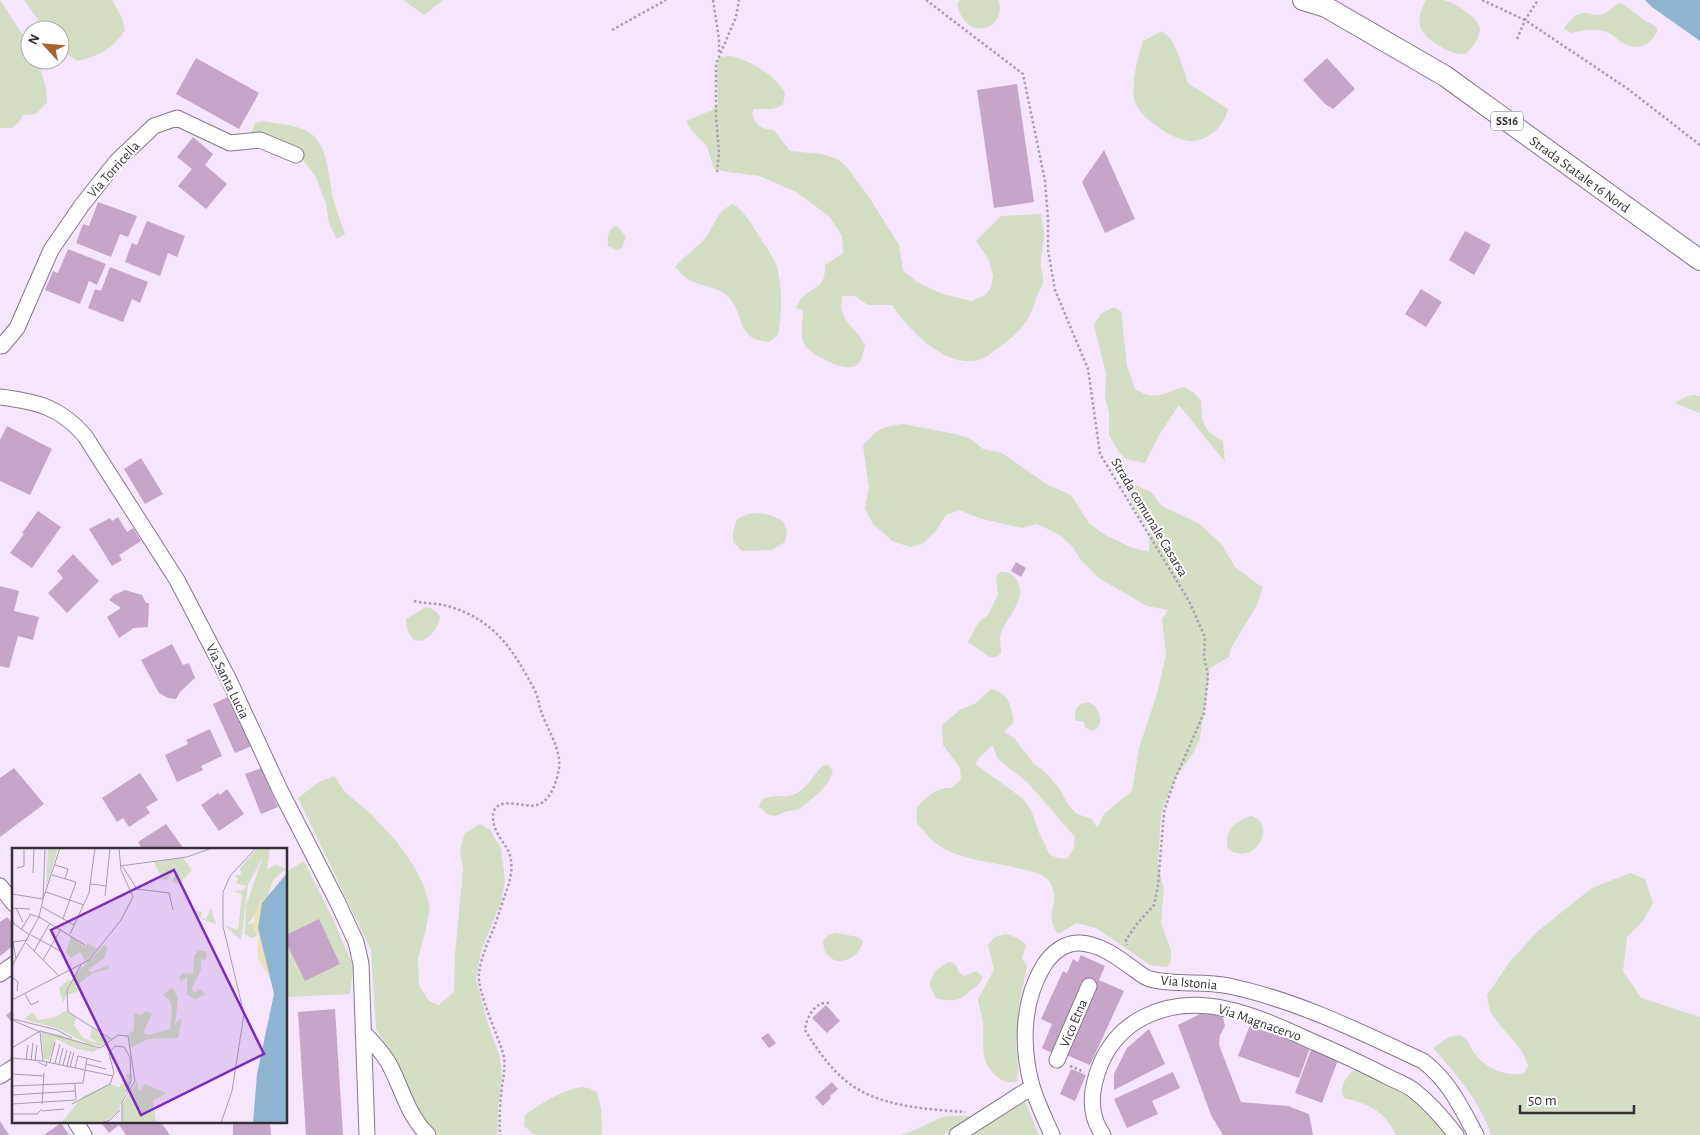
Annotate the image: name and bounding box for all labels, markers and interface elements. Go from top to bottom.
north arrow [20,20,70,70]
text: N [26,32,43,47]
road number: SS16 [1491,112,1523,130]
street label: Strada Statale 16 Nord [1527,134,1632,216]
street label: Via Torricella [85,138,143,201]
street label: Strada comunale Casarsa [1108,456,1190,580]
street label: Via Santa Lucia [203,642,251,722]
inset map [12,848,288,1122]
street label: Via Istonia [1160,974,1218,992]
street label: Vico Etna [1058,997,1090,1049]
street label: Via Magnacervo [1216,1002,1303,1044]
scale bar [1520,1082,1634,1114]
text: 50 m [1528,1093,1557,1108]

